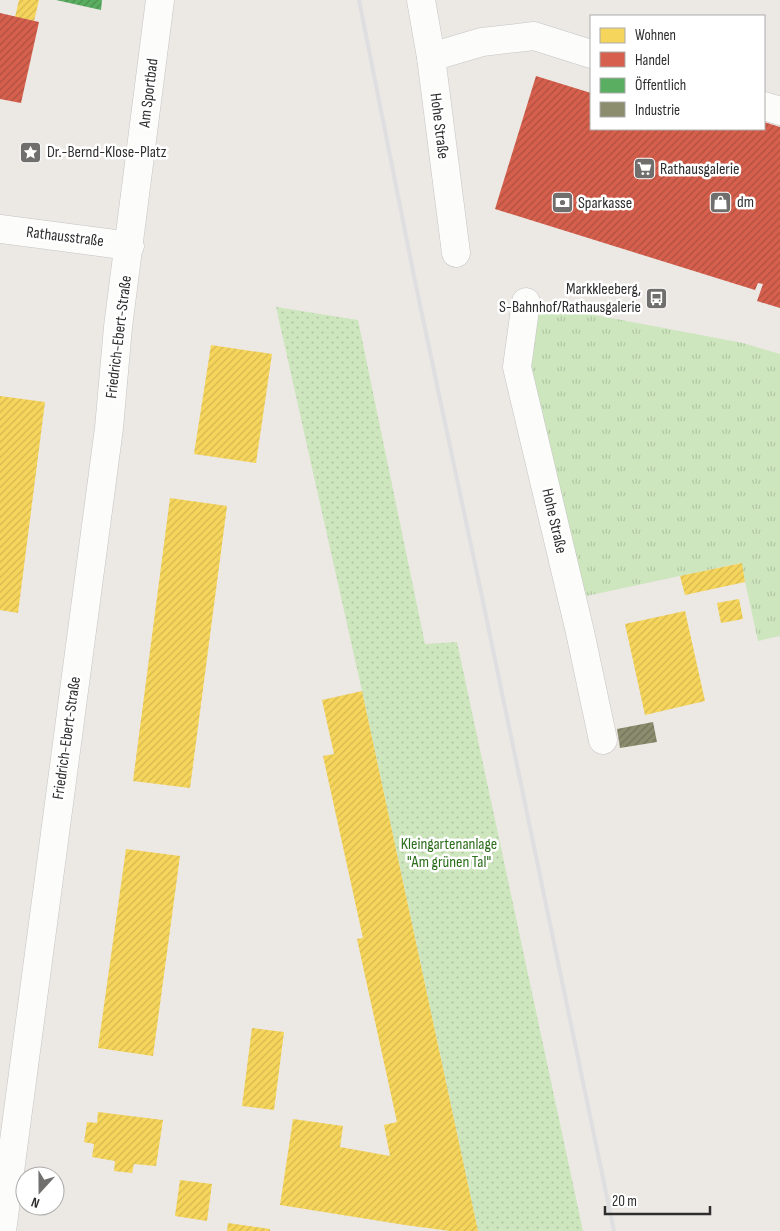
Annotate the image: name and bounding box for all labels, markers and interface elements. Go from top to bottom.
legend [590,15,765,130]
text: Wohnen [635,26,676,45]
text: Handel [635,51,670,70]
street label: Am Sportbad [135,57,163,129]
text: Öffentlich [635,76,686,95]
street label: Hohe Straße [426,92,452,160]
text: Industrie [635,101,680,120]
place icon: Dr.-Bernd-Klose-Platz [19,140,43,164]
place label: Dr.-Bernd-Klose-Platz [47,143,167,162]
supermarket icon: Rathausgalerie [632,157,656,181]
place label: Rathausgalerie [660,160,739,179]
shop icon: dm [709,190,733,214]
bank icon: Sparkasse [550,191,574,215]
place label: dm [737,193,754,212]
place label: Sparkasse [578,194,632,213]
street label: Rathausstraße [25,223,105,251]
street label: Friedrich-Ebert-Straße [102,274,136,400]
place label: Markkleeberg, S-Bahnhof/Rathausgalerie [499,280,641,317]
bus stop icon: Markkleeberg, S-Bahnhof/Rathausgalerie [645,286,669,310]
street label: Hohe Straße [537,487,571,555]
street label: Friedrich-Ebert-Straße [49,675,85,801]
park label: Kleingartenanlage "Am grünen Tal" [401,835,497,872]
north arrow [15,1166,65,1216]
scale bar [605,1184,710,1216]
text: 20 m [612,1192,637,1211]
text: N [29,1193,42,1212]

